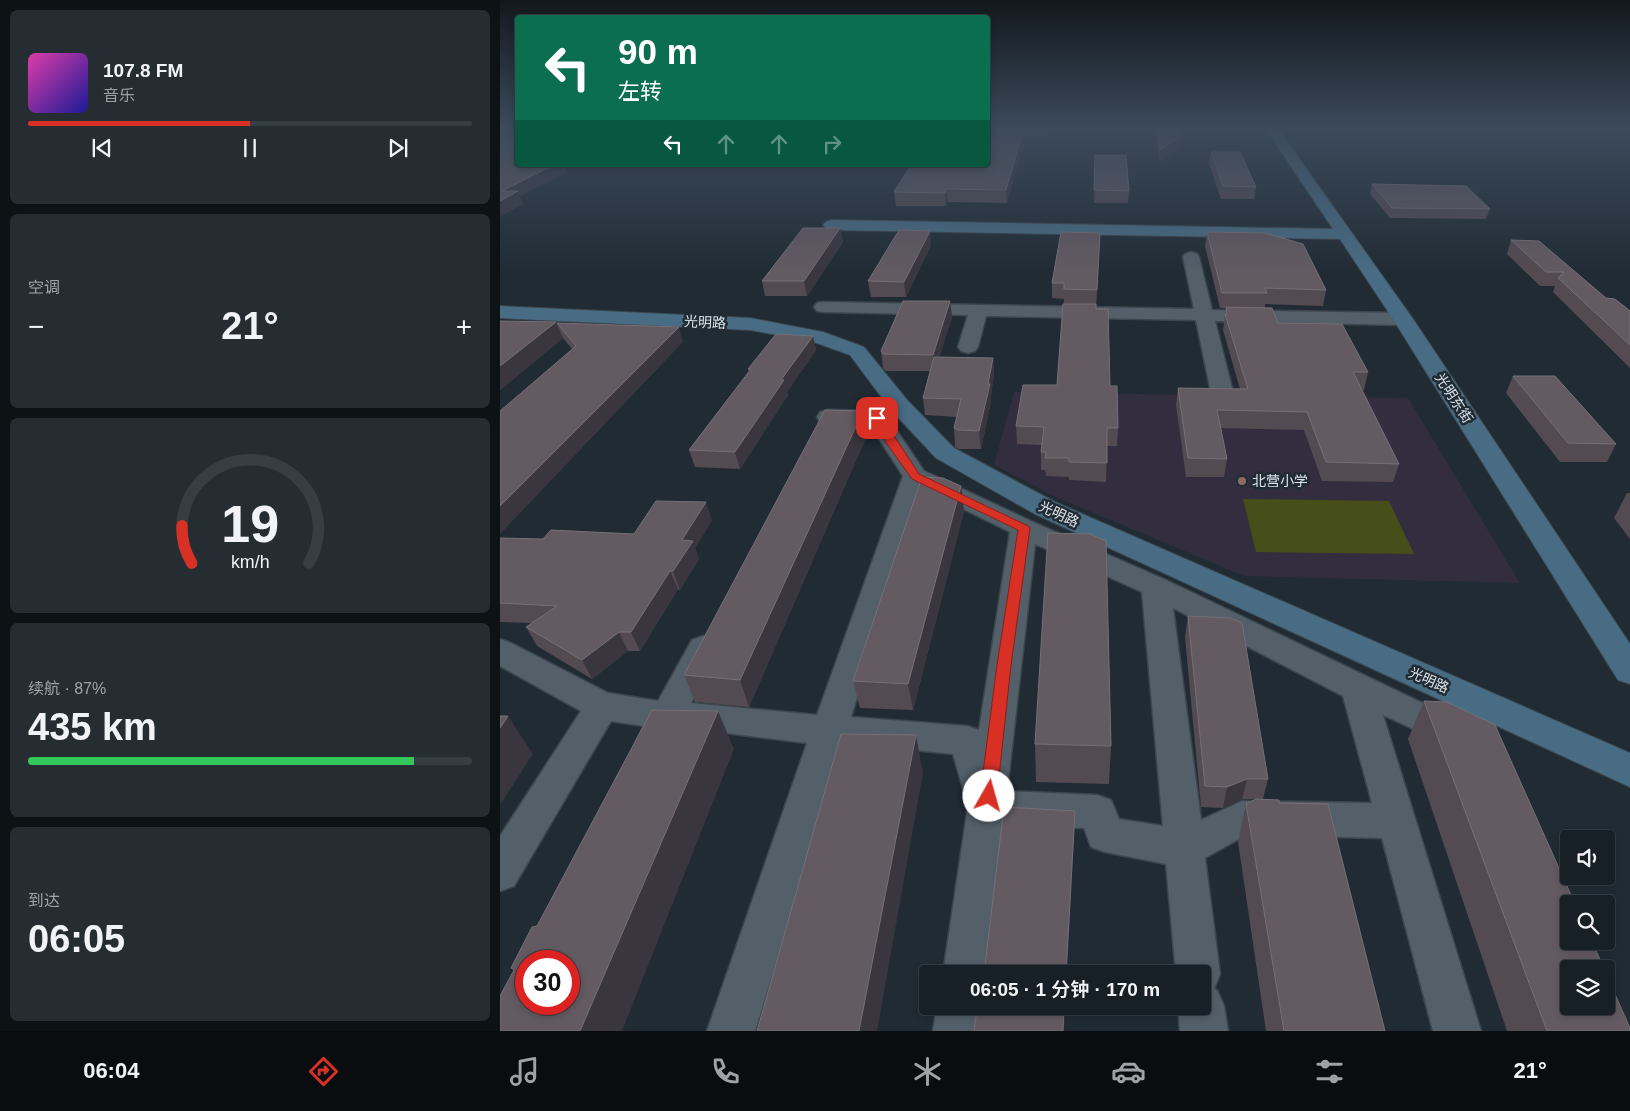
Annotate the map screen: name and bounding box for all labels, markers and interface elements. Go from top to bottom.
text: 90 m [618,32,698,71]
icon: left [535,35,600,100]
text: 107.8 FM [103,60,183,81]
text: 左转 [618,79,662,104]
text: 音乐 [103,87,135,104]
icon: left [659,130,687,158]
icon: ahead [712,130,740,158]
icon: ahead [765,130,793,158]
icon: right [818,130,846,158]
icon: previous [88,134,116,162]
icon: pause [236,134,264,162]
icon: next [384,134,412,162]
text: 空调 [28,279,60,296]
text: 21° [221,305,279,347]
text: − [28,311,44,342]
text: + [456,311,472,342]
street label: 光明路 [684,313,726,331]
street label: 光明东街 [1432,370,1476,426]
pin [856,397,898,439]
icon: arrive [863,404,891,432]
place label: 北营小学 [1252,473,1308,489]
marker: 北营小学 [1236,475,1248,487]
text: 19 [221,495,279,553]
street label: 光明路 [1037,498,1081,530]
text: km/h [231,552,269,572]
street label: 光明路 [1407,664,1451,696]
text: 续航 · 87% [28,680,106,697]
text: 435 km [28,706,157,748]
position arrow [962,769,1014,821]
map controls [1560,830,1615,1015]
button: sound [1560,830,1615,885]
text: 到达 [28,892,60,909]
button: search [1560,895,1615,950]
text: 06:05 [28,918,125,960]
speed limit sign: 30 [515,950,580,1015]
button: layers [1560,960,1615,1015]
text: 06:05 · 1 分钟 · 170 m [970,979,1160,1000]
icon: directions [306,1054,341,1089]
icon: music [507,1054,542,1089]
icon: phone [708,1054,743,1089]
icon: climate [910,1054,945,1089]
icon: car [1111,1054,1146,1089]
icon: filters [1312,1054,1347,1089]
text: 06:04 [83,1058,139,1083]
text: 21° [1514,1058,1547,1083]

